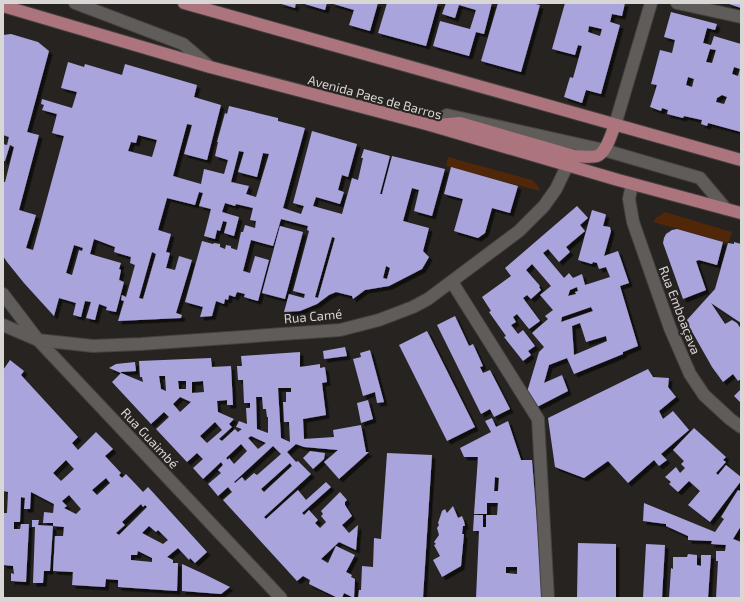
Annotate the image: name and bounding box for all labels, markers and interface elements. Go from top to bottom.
street label: Avenida Paes de Barros [306,71,444,123]
street label: Rua Emboaçava [655,263,704,357]
street label: Rua Camé [283,305,343,327]
street label: Rua Guaimbé [118,404,182,472]

